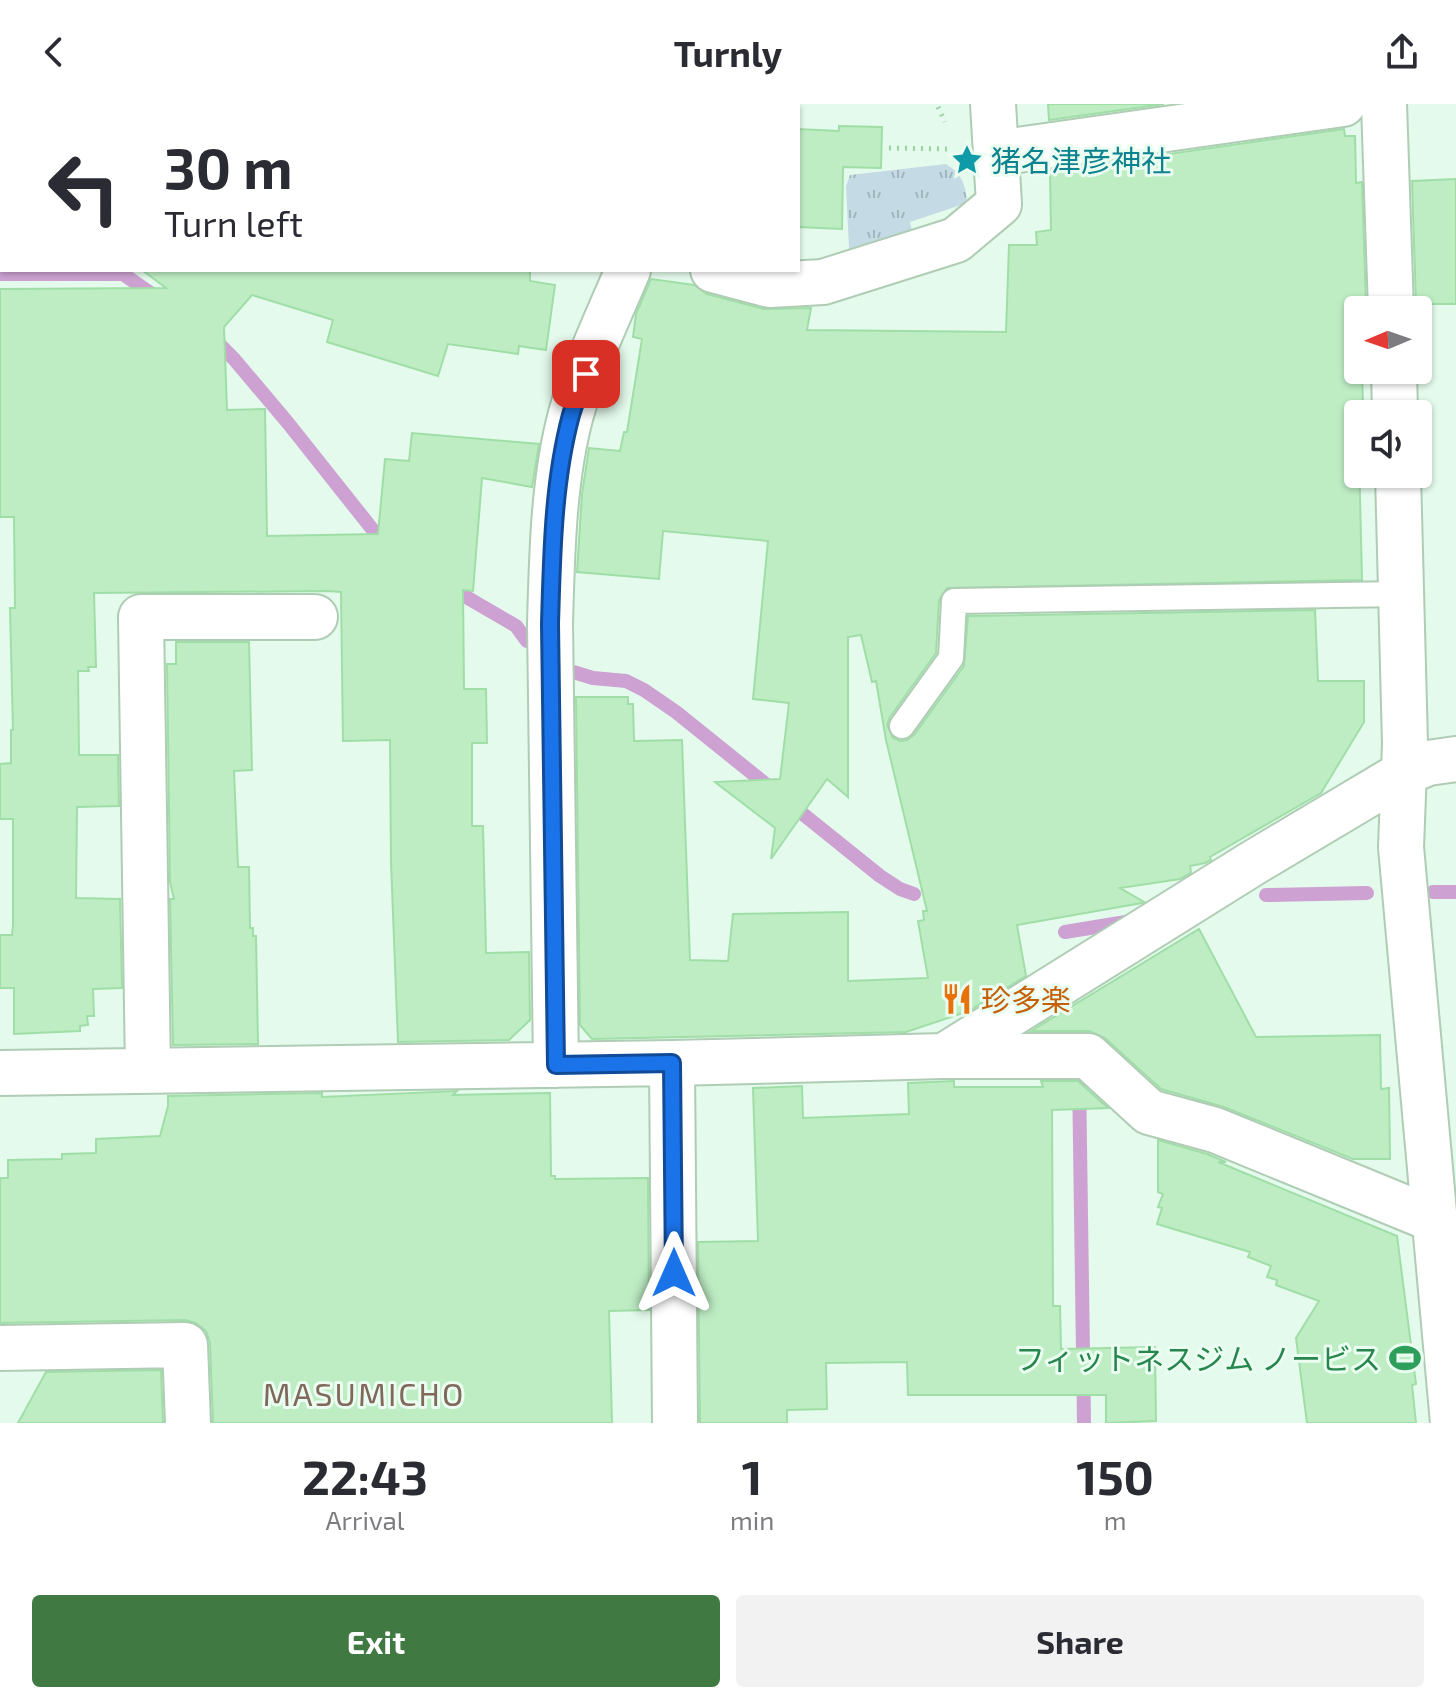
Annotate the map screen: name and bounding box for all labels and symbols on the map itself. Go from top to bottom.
place label: 猪名津彦神社 [991,142,1171,178]
place icon: 猪名津彦神社 [950,143,984,177]
north arrow [1344,296,1432,384]
pin [552,340,620,408]
place label: 珍多楽 [981,981,1071,1017]
restaurant icon: 珍多楽 [940,982,974,1016]
position arrow [632,1231,716,1315]
place label: フィットネスジム ノービス [1015,1340,1381,1376]
sports icon: フィットネスジム ノービス [1388,1341,1422,1375]
district label: MASUMICHO [263,1374,465,1412]

